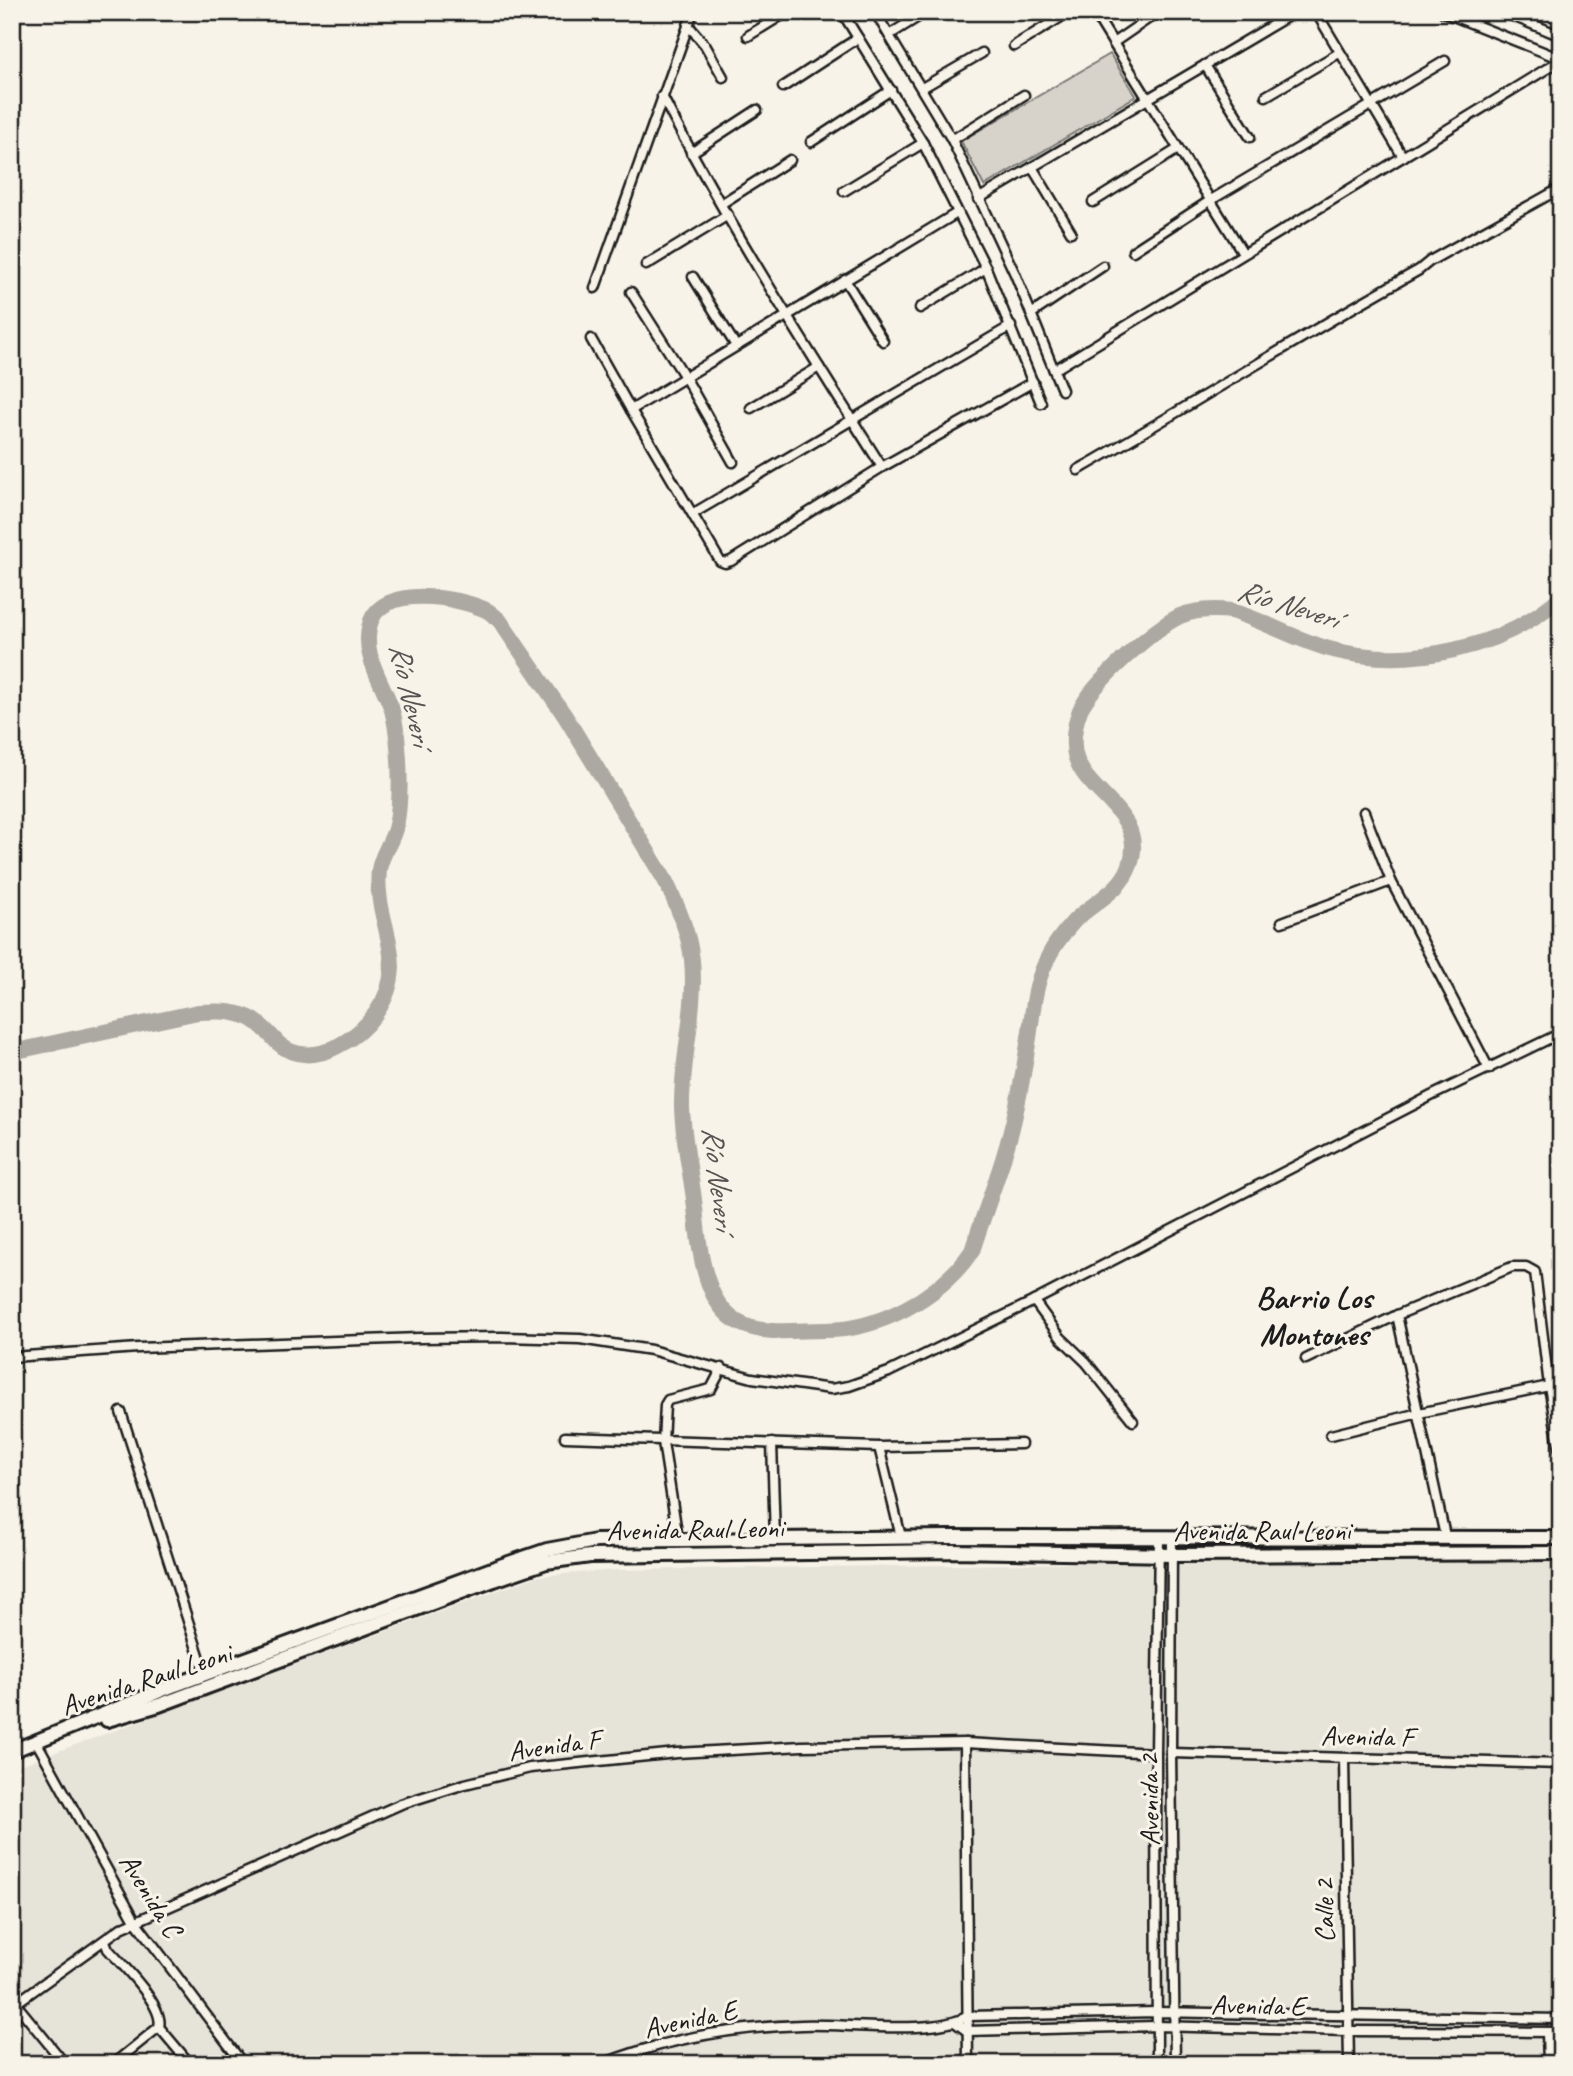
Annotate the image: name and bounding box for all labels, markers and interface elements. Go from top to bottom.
water label: Río Neverí [1233,571,1353,640]
water label: Río Neverí [381,639,443,759]
water label: Río Neverí [694,1124,745,1242]
district label: Barrio Los Montones [1256,1277,1375,1355]
street label: Avenida Raul Leoni [606,1510,788,1548]
street label: Avenida Raul Leoni [1174,1513,1354,1548]
street label: Avenida Raul Leoni [56,1634,239,1723]
street label: Avenida F [1321,1718,1420,1754]
street label: Avenida F [506,1720,608,1769]
street label: Avenida 2 [1131,1751,1167,1846]
street label: Avenida C [112,1846,192,1946]
street label: Calle 2 [1306,1877,1342,1943]
street label: Avenida E [1211,1987,1309,2023]
street label: Avenida E [640,1991,743,2046]

